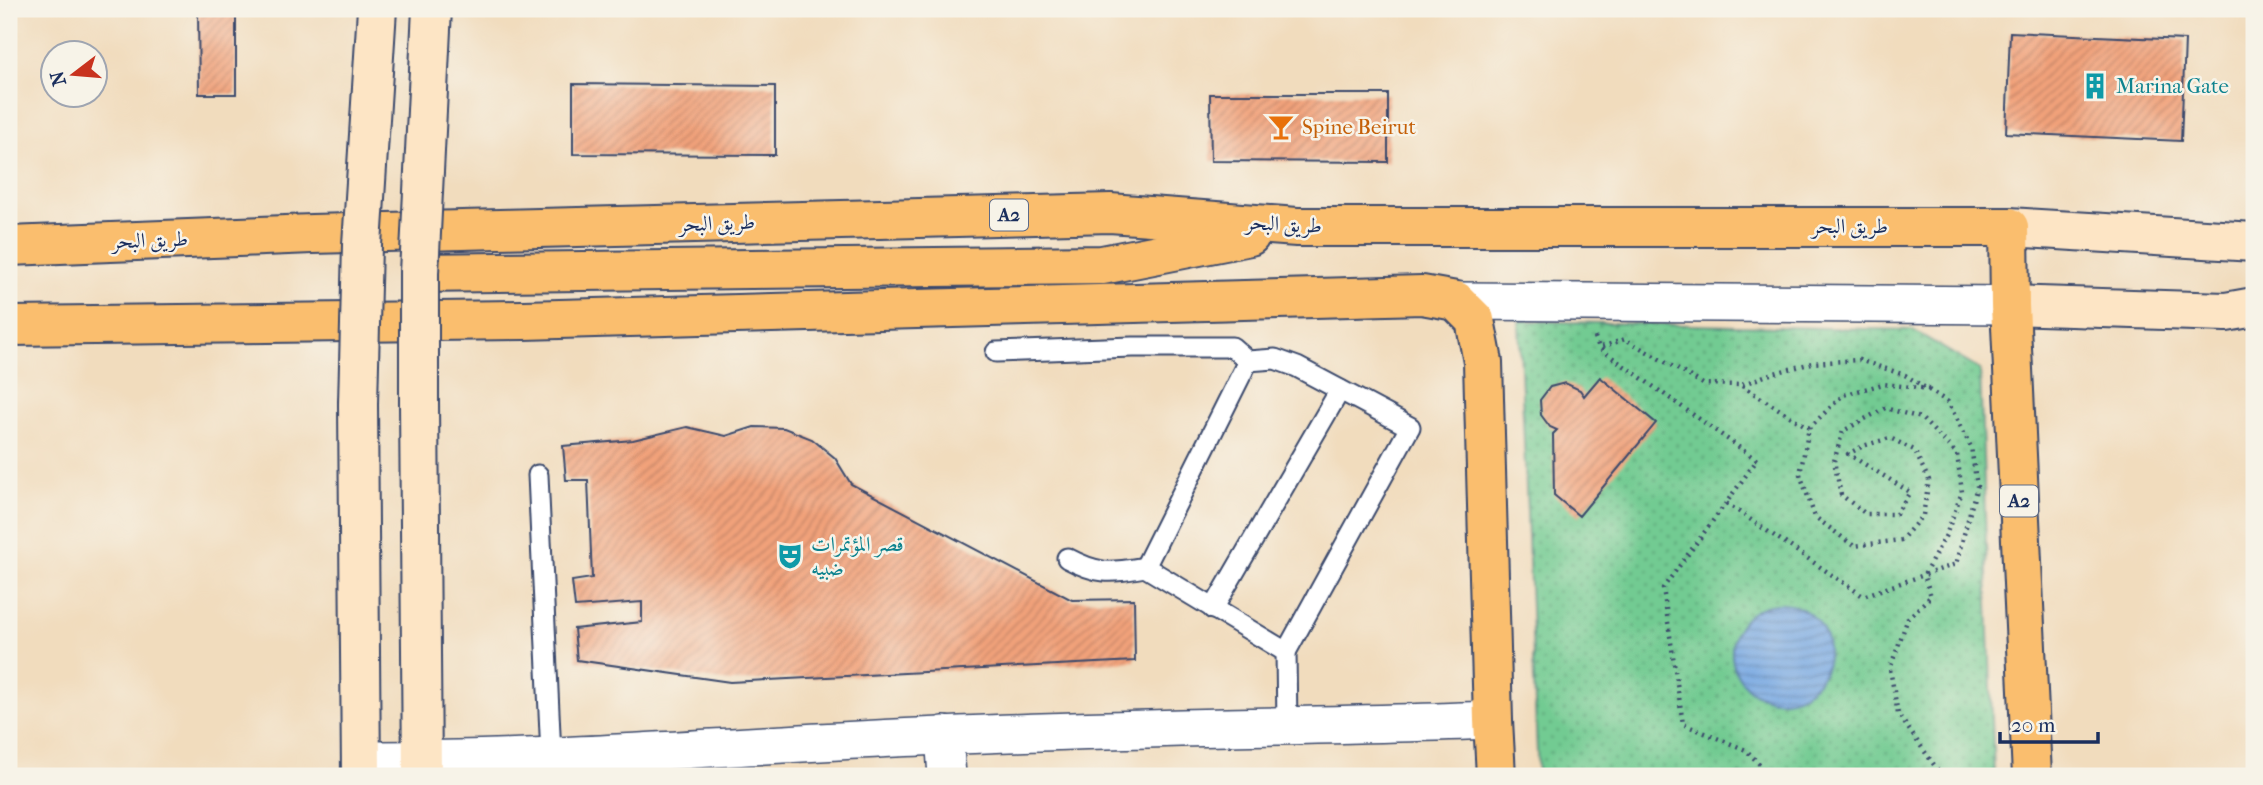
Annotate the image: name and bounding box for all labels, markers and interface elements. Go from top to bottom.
north arrow [38,38,108,108]
text: N [46,68,71,88]
building icon: Marina Gate [2080,71,2110,101]
place label: Marina Gate [2116,74,2229,98]
bar icon: Spine Beirut [1266,112,1296,142]
place label: Spine Beirut [1302,115,1416,139]
road number: A2 [990,200,1028,230]
street label: طريق البحر [676,210,756,237]
street label: طريق البحر [1243,210,1323,239]
street label: طريق البحر [1810,214,1888,239]
street label: طريق البحر [109,227,189,254]
road number: A2 [2000,486,2038,516]
place label: قصر المؤتمرات ضبيه [811,532,904,581]
theatre icon: قصر المؤتمرات ضبيه [775,541,805,571]
scale bar [2000,701,2098,745]
text: 20 m [2011,713,2056,737]

